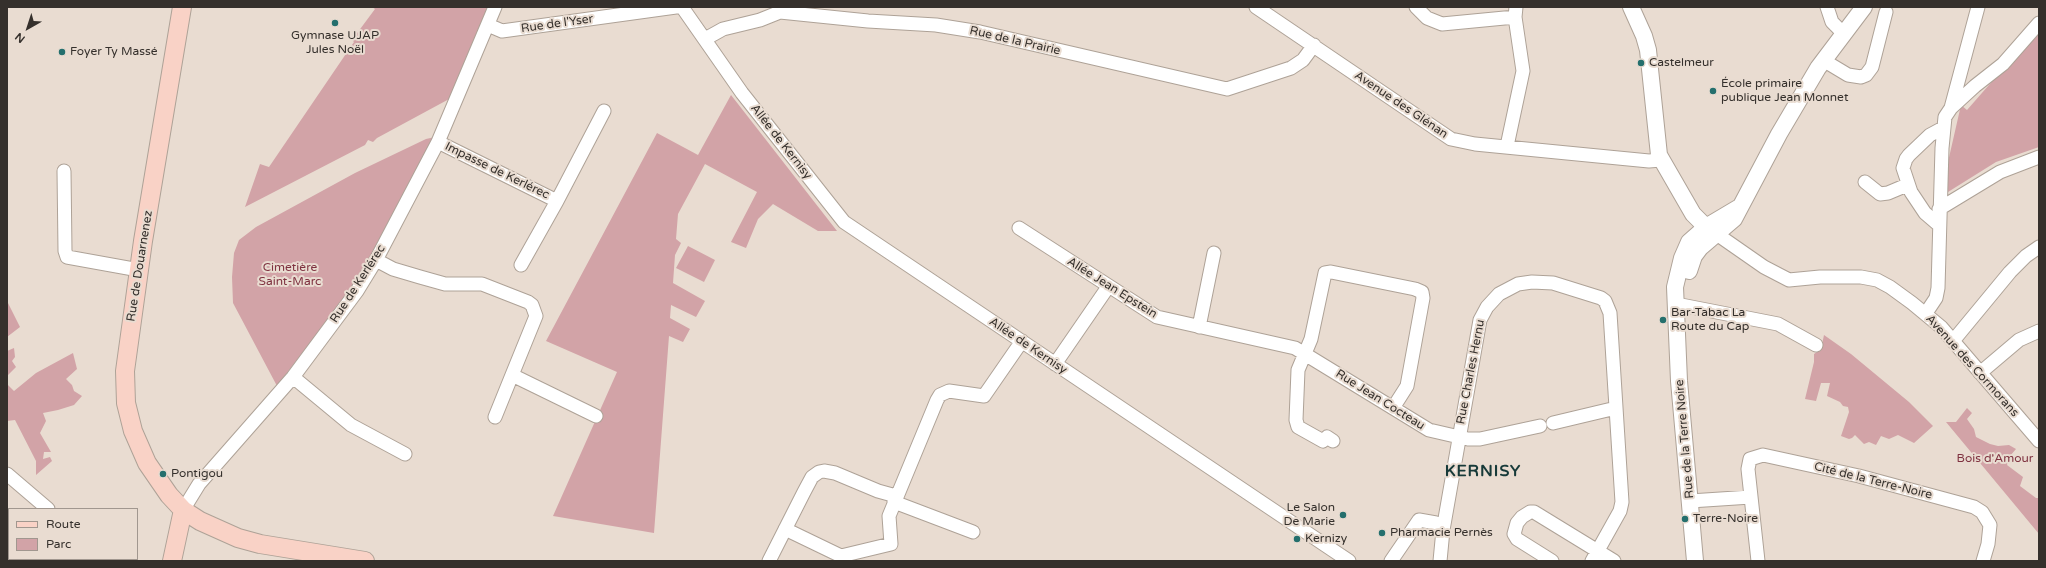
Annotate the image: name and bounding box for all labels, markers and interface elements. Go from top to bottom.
north arrow [8,8,48,48]
street label: Rue de l'Yser [520,12,594,36]
marker: Gymnase UJAP Jules Noël [330,18,340,28]
street label: Rue de la Prairie [968,24,1062,58]
place label: Gymnase UJAP Jules Noël [291,29,379,57]
text: N [13,30,28,46]
place label: Foyer Ty Massé [70,45,158,59]
marker: Foyer Ty Massé [57,47,67,57]
place label: Castelmeur [1649,56,1714,70]
marker: Castelmeur [1636,58,1646,68]
street label: Avenue des Glénan [1352,68,1450,142]
place label: École primaire publique Jean Monnet [1721,77,1848,105]
marker: École primaire publique Jean Monnet [1708,86,1718,96]
street label: Allée de Kernisy [747,102,815,182]
street label: Impasse de Kerlérec [442,139,552,203]
street label: Rue de Douarnenez [124,209,156,323]
street label: Rue de Kerlérec [327,242,389,326]
street label: Allée Jean Epstein [1064,254,1160,322]
park label: Cimetière Saint-Marc [259,261,321,289]
place label: Bar-Tabac La Route du Cap [1671,306,1749,334]
street label: Avenue des Cormorans [1922,312,2022,420]
street label: Allée de Kernisy [986,315,1070,377]
marker: Bar-Tabac La Route du Cap [1658,315,1668,325]
street label: Rue Charles Hernu [1454,318,1488,426]
street label: Rue Jean Cocteau [1333,367,1427,433]
street label: Rue de la Terre Noire [1673,379,1697,499]
park label: Bois d'Amour [1957,452,2033,466]
street label: Cité de la Terre-Noire [1813,459,1933,503]
district label: KERNISY [1445,462,1521,482]
place label: Pontigou [171,467,223,481]
marker: Pontigou [158,469,168,479]
place label: Le Salon De Marie [1284,501,1335,529]
legend [8,508,138,560]
marker: Le Salon De Marie [1338,510,1348,520]
place label: Terre-Noire [1693,512,1758,526]
marker: Terre-Noire [1680,514,1690,524]
text: Route [46,517,80,531]
place label: Pharmacie Pernès [1390,526,1493,540]
marker: Pharmacie Pernès [1377,528,1387,538]
place label: Kernizy [1305,532,1347,546]
marker: Kernizy [1292,534,1302,544]
text: Parc [46,537,71,551]

